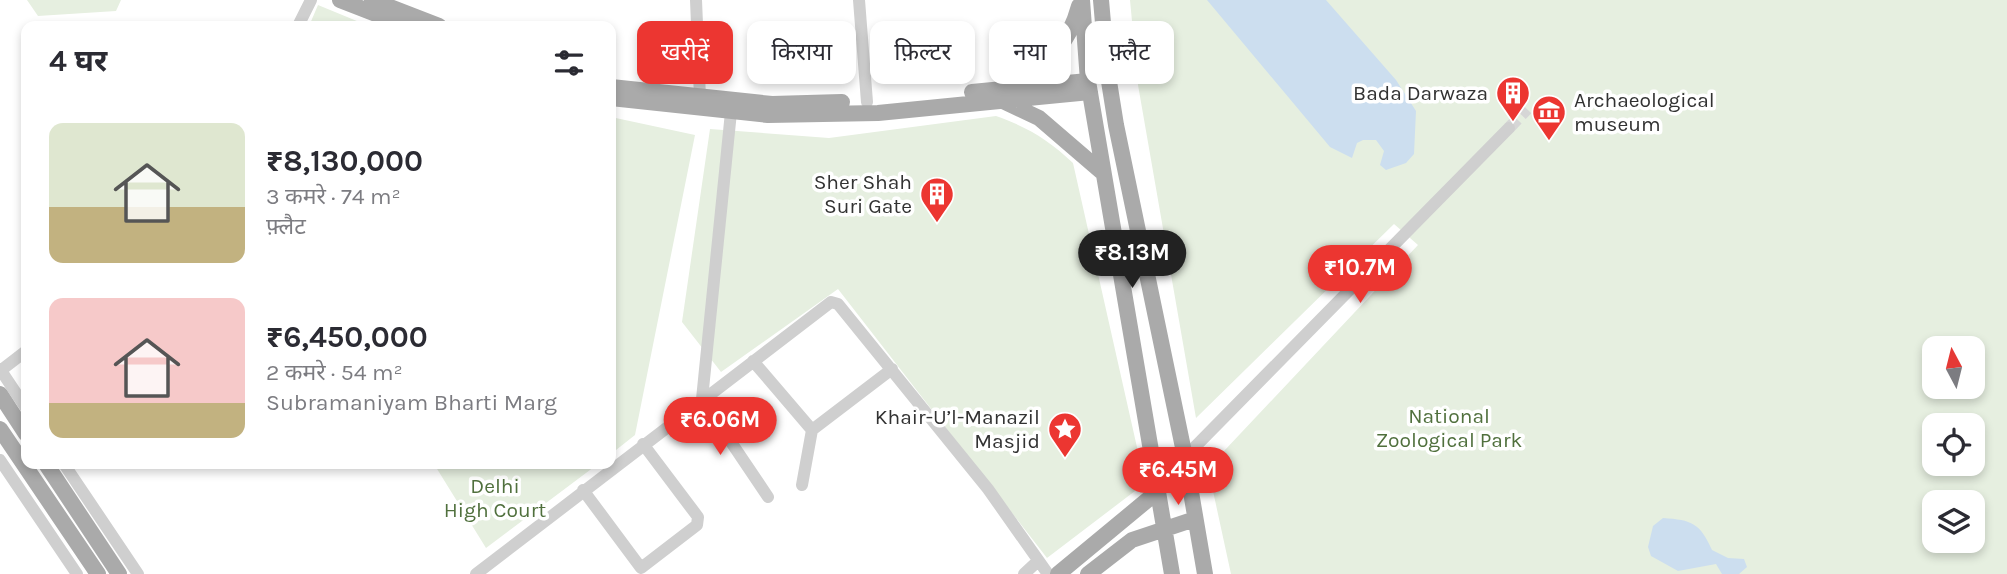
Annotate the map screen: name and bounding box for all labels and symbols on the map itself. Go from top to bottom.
building icon: Bada Darwaza [1494,74,1532,123]
place label: Bada Darwaza [1353,81,1488,105]
place label: Archaeological museum [1574,88,1715,136]
museum icon: Archaeological museum [1530,93,1568,142]
place label: Sher Shah Suri Gate [814,170,912,218]
building icon: Sher Shah Suri Gate [918,175,956,224]
pin: ₹8.13M [1075,230,1189,290]
pin: ₹10.7M [1303,246,1417,305]
north arrow [1922,336,1984,399]
pin: ₹6.06M [663,398,777,457]
park label: National Zoological Park [1376,404,1523,452]
place label: Khair-U’l-Manazil Masjid [875,405,1040,453]
place icon: Khair-U’l-Manazil Masjid [1046,410,1084,459]
pin: ₹6.45M [1121,448,1235,507]
park label: Delhi High Court [444,474,546,522]

